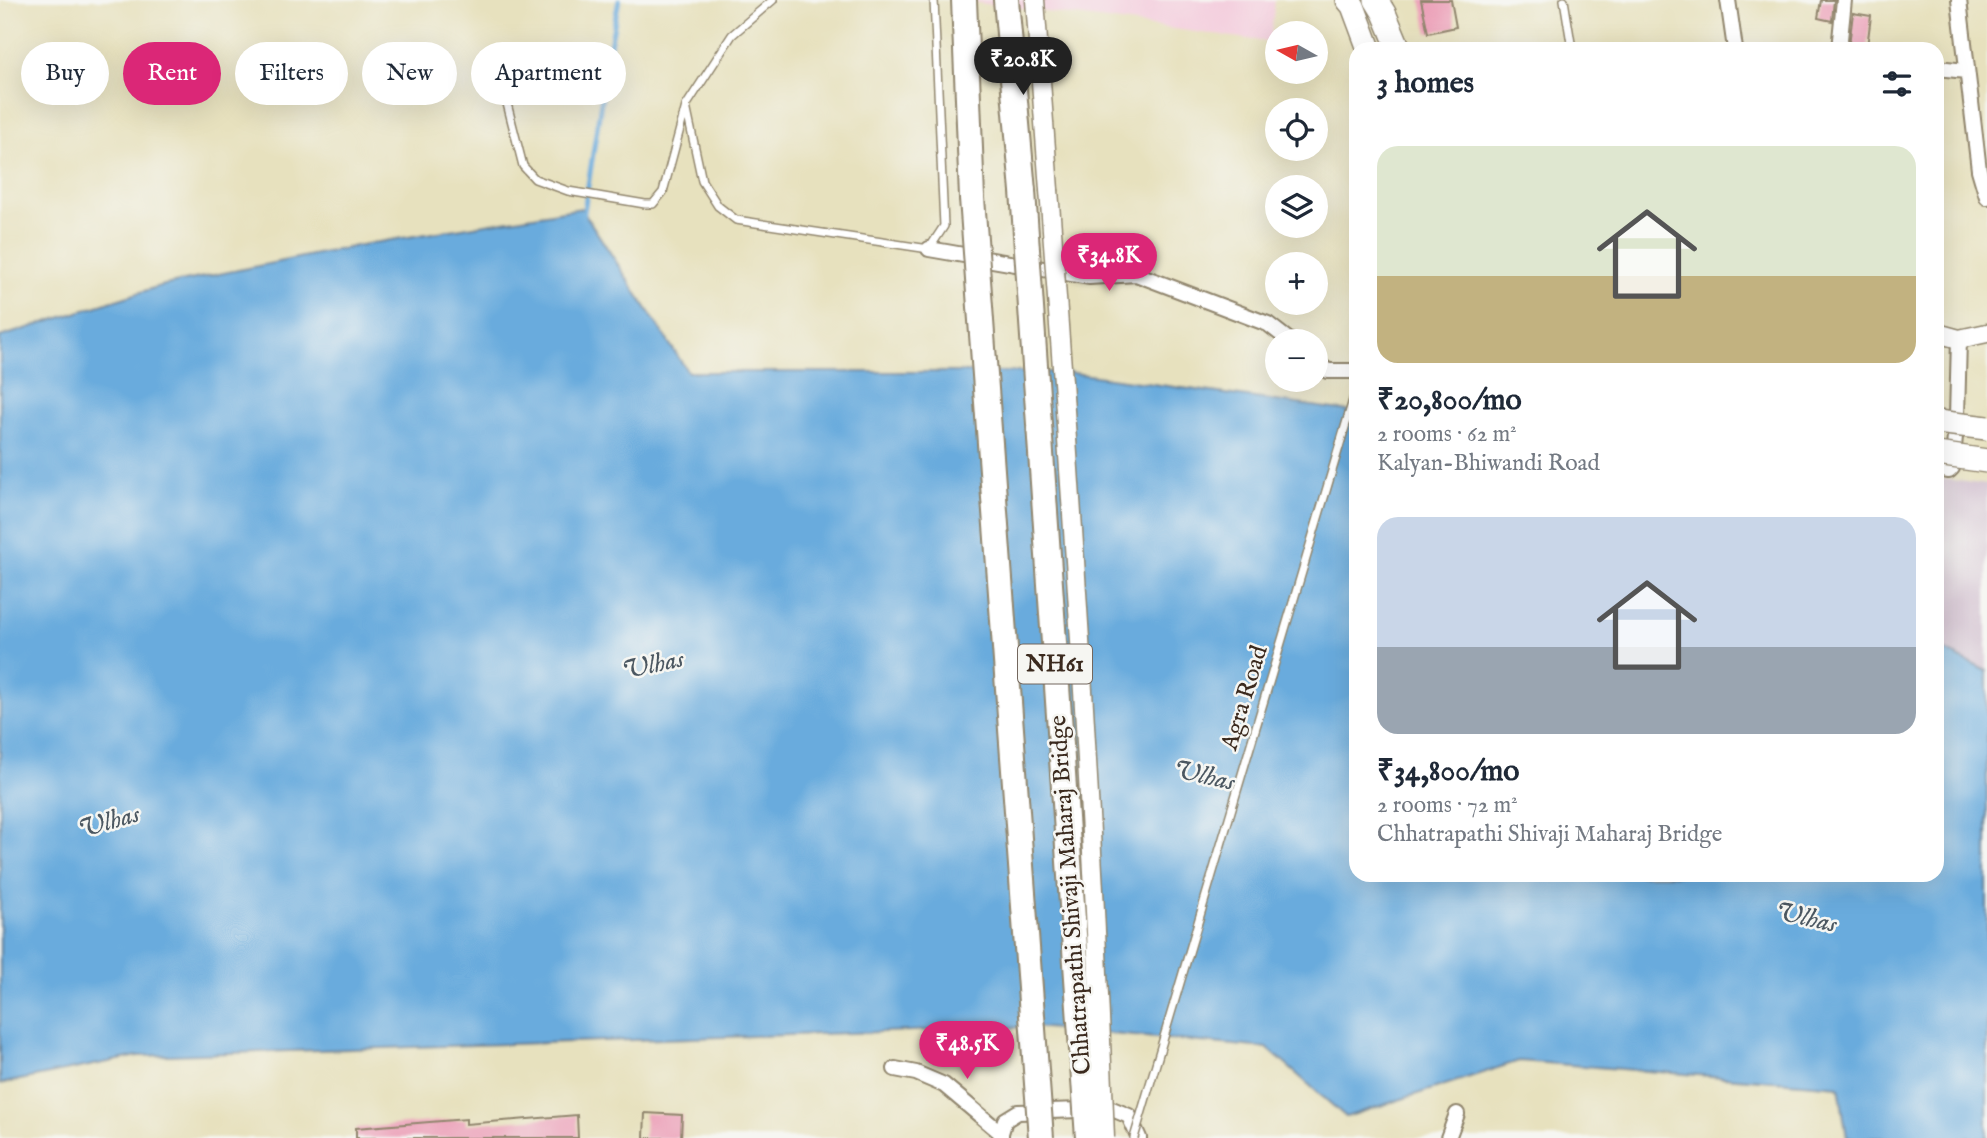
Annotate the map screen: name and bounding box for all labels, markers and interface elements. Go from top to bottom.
north arrow [1265,21,1328,84]
map controls [1265,21,1328,392]
pin: ₹20.8K [966,38,1080,97]
chip: Buy [21,42,109,105]
chip: Rent [123,42,221,105]
chip: Filters [235,42,348,105]
chip: New [362,42,457,105]
chip: Apartment [471,42,626,105]
text: ₹20.8K [990,45,1056,74]
text: 3 homes [1377,65,1474,103]
icon: filters [1878,65,1916,103]
button: locate [1265,98,1328,161]
button: layers [1265,175,1328,238]
icon: home [1584,191,1710,317]
pin: ₹34.8K [1052,233,1166,293]
text: ₹34.8K [1077,241,1141,270]
button: + [1265,252,1328,315]
button: − [1265,329,1328,392]
text: ₹20,800/mo [1377,382,1522,420]
text: 2 rooms · 62 m² [1377,420,1517,449]
text: Kalyan-Bhiwandi Road [1377,449,1600,478]
icon: home [1584,562,1710,688]
water label: Ulhas [619,642,688,688]
street label: Agra Road [1214,642,1276,755]
road number: NH61 [1018,644,1092,684]
street label: Chhatrapathi Shivaji Maharaj Bridge [1043,714,1099,1076]
water label: Ulhas [1170,753,1239,799]
text: ₹34,800/mo [1377,753,1520,791]
text: 2 rooms · 72 m² [1377,791,1518,820]
water label: Ulhas [74,797,144,846]
text: Chhatrapathi Shivaji Maharaj Bridge [1377,820,1722,849]
water label: Ulhas [1772,895,1841,941]
pin: ₹48.5K [910,1021,1024,1081]
text: ₹48.5K [935,1029,999,1058]

